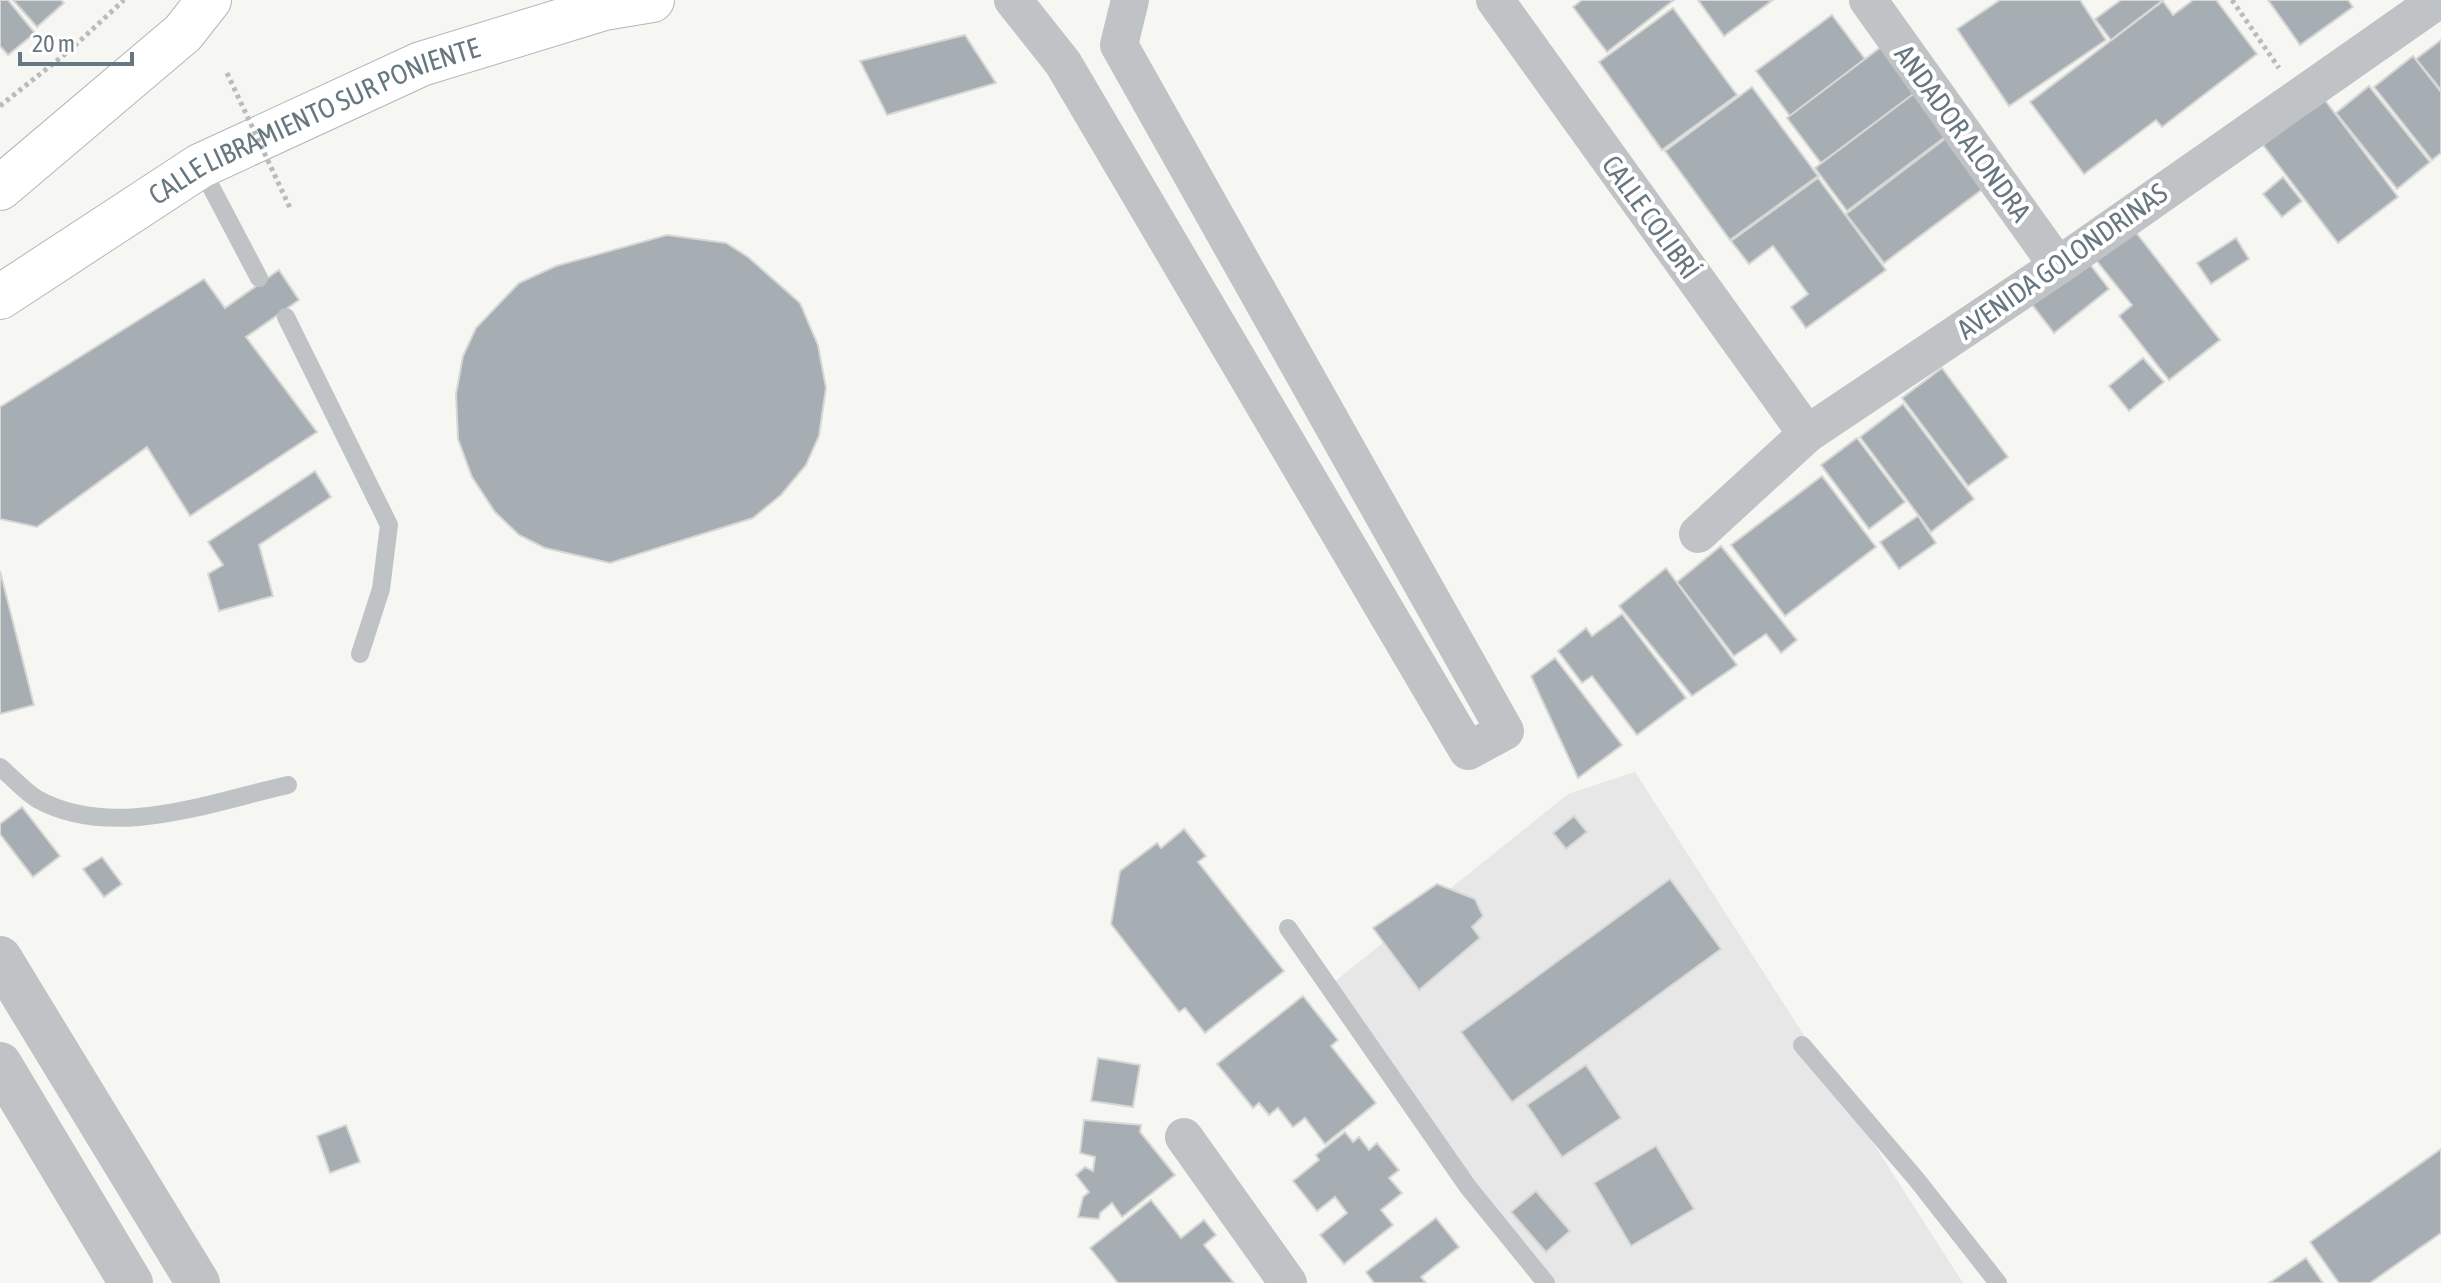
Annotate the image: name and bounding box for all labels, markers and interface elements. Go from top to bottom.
scale bar [20,16,132,66]
text: 20 m [32,30,75,57]
street label: CALLE LIBRAMIENTO SUR PONIENTE [143,31,483,211]
street label: ANDADOR ALONDRA [1888,39,2038,227]
street label: CALLE COLIBRÍ [1596,149,1706,285]
street label: AVENIDA GOLONDRINAS [1951,176,2173,345]

